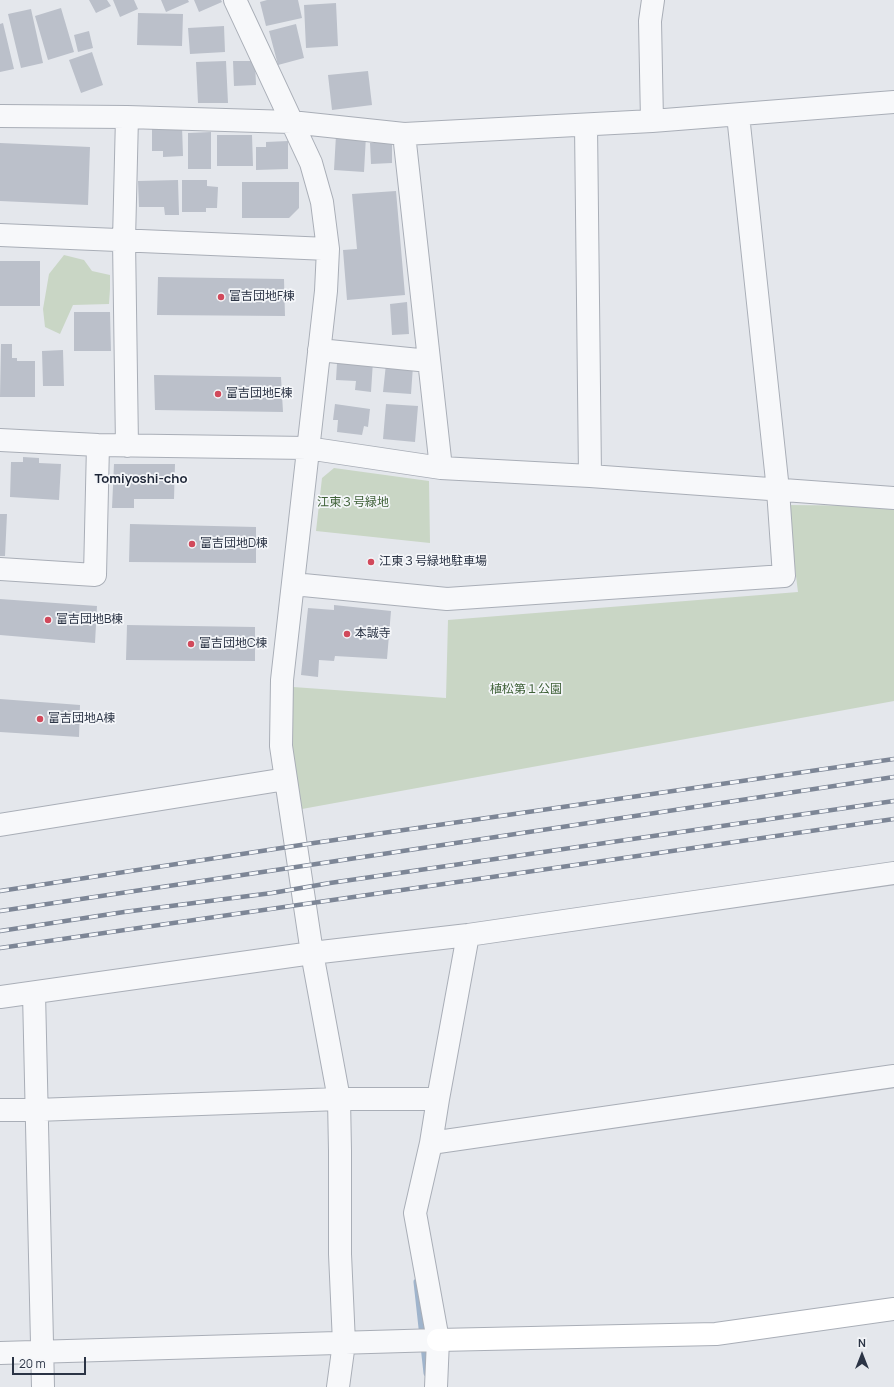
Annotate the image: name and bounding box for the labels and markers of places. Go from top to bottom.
place label: 富吉団地F棟 [229,290,295,304]
marker: 富吉団地F棟 [216,292,226,302]
place label: 富吉団地E棟 [226,387,293,401]
marker: 富吉団地E棟 [213,389,223,399]
place label: 富吉団地D棟 [200,537,268,551]
marker: 富吉団地D棟 [187,539,197,549]
place label: 江東３号緑地駐車場 [379,555,487,569]
marker: 江東３号緑地駐車場 [366,557,376,567]
place label: 富吉団地B棟 [56,613,123,627]
marker: 富吉団地B棟 [43,615,53,625]
place label: 本誠寺 [355,627,391,641]
marker: 本誠寺 [342,629,352,639]
place label: 富吉団地C棟 [199,637,268,651]
marker: 富吉団地C棟 [186,639,196,649]
place label: 富吉団地A棟 [48,712,116,726]
marker: 富吉団地A棟 [35,714,45,724]

